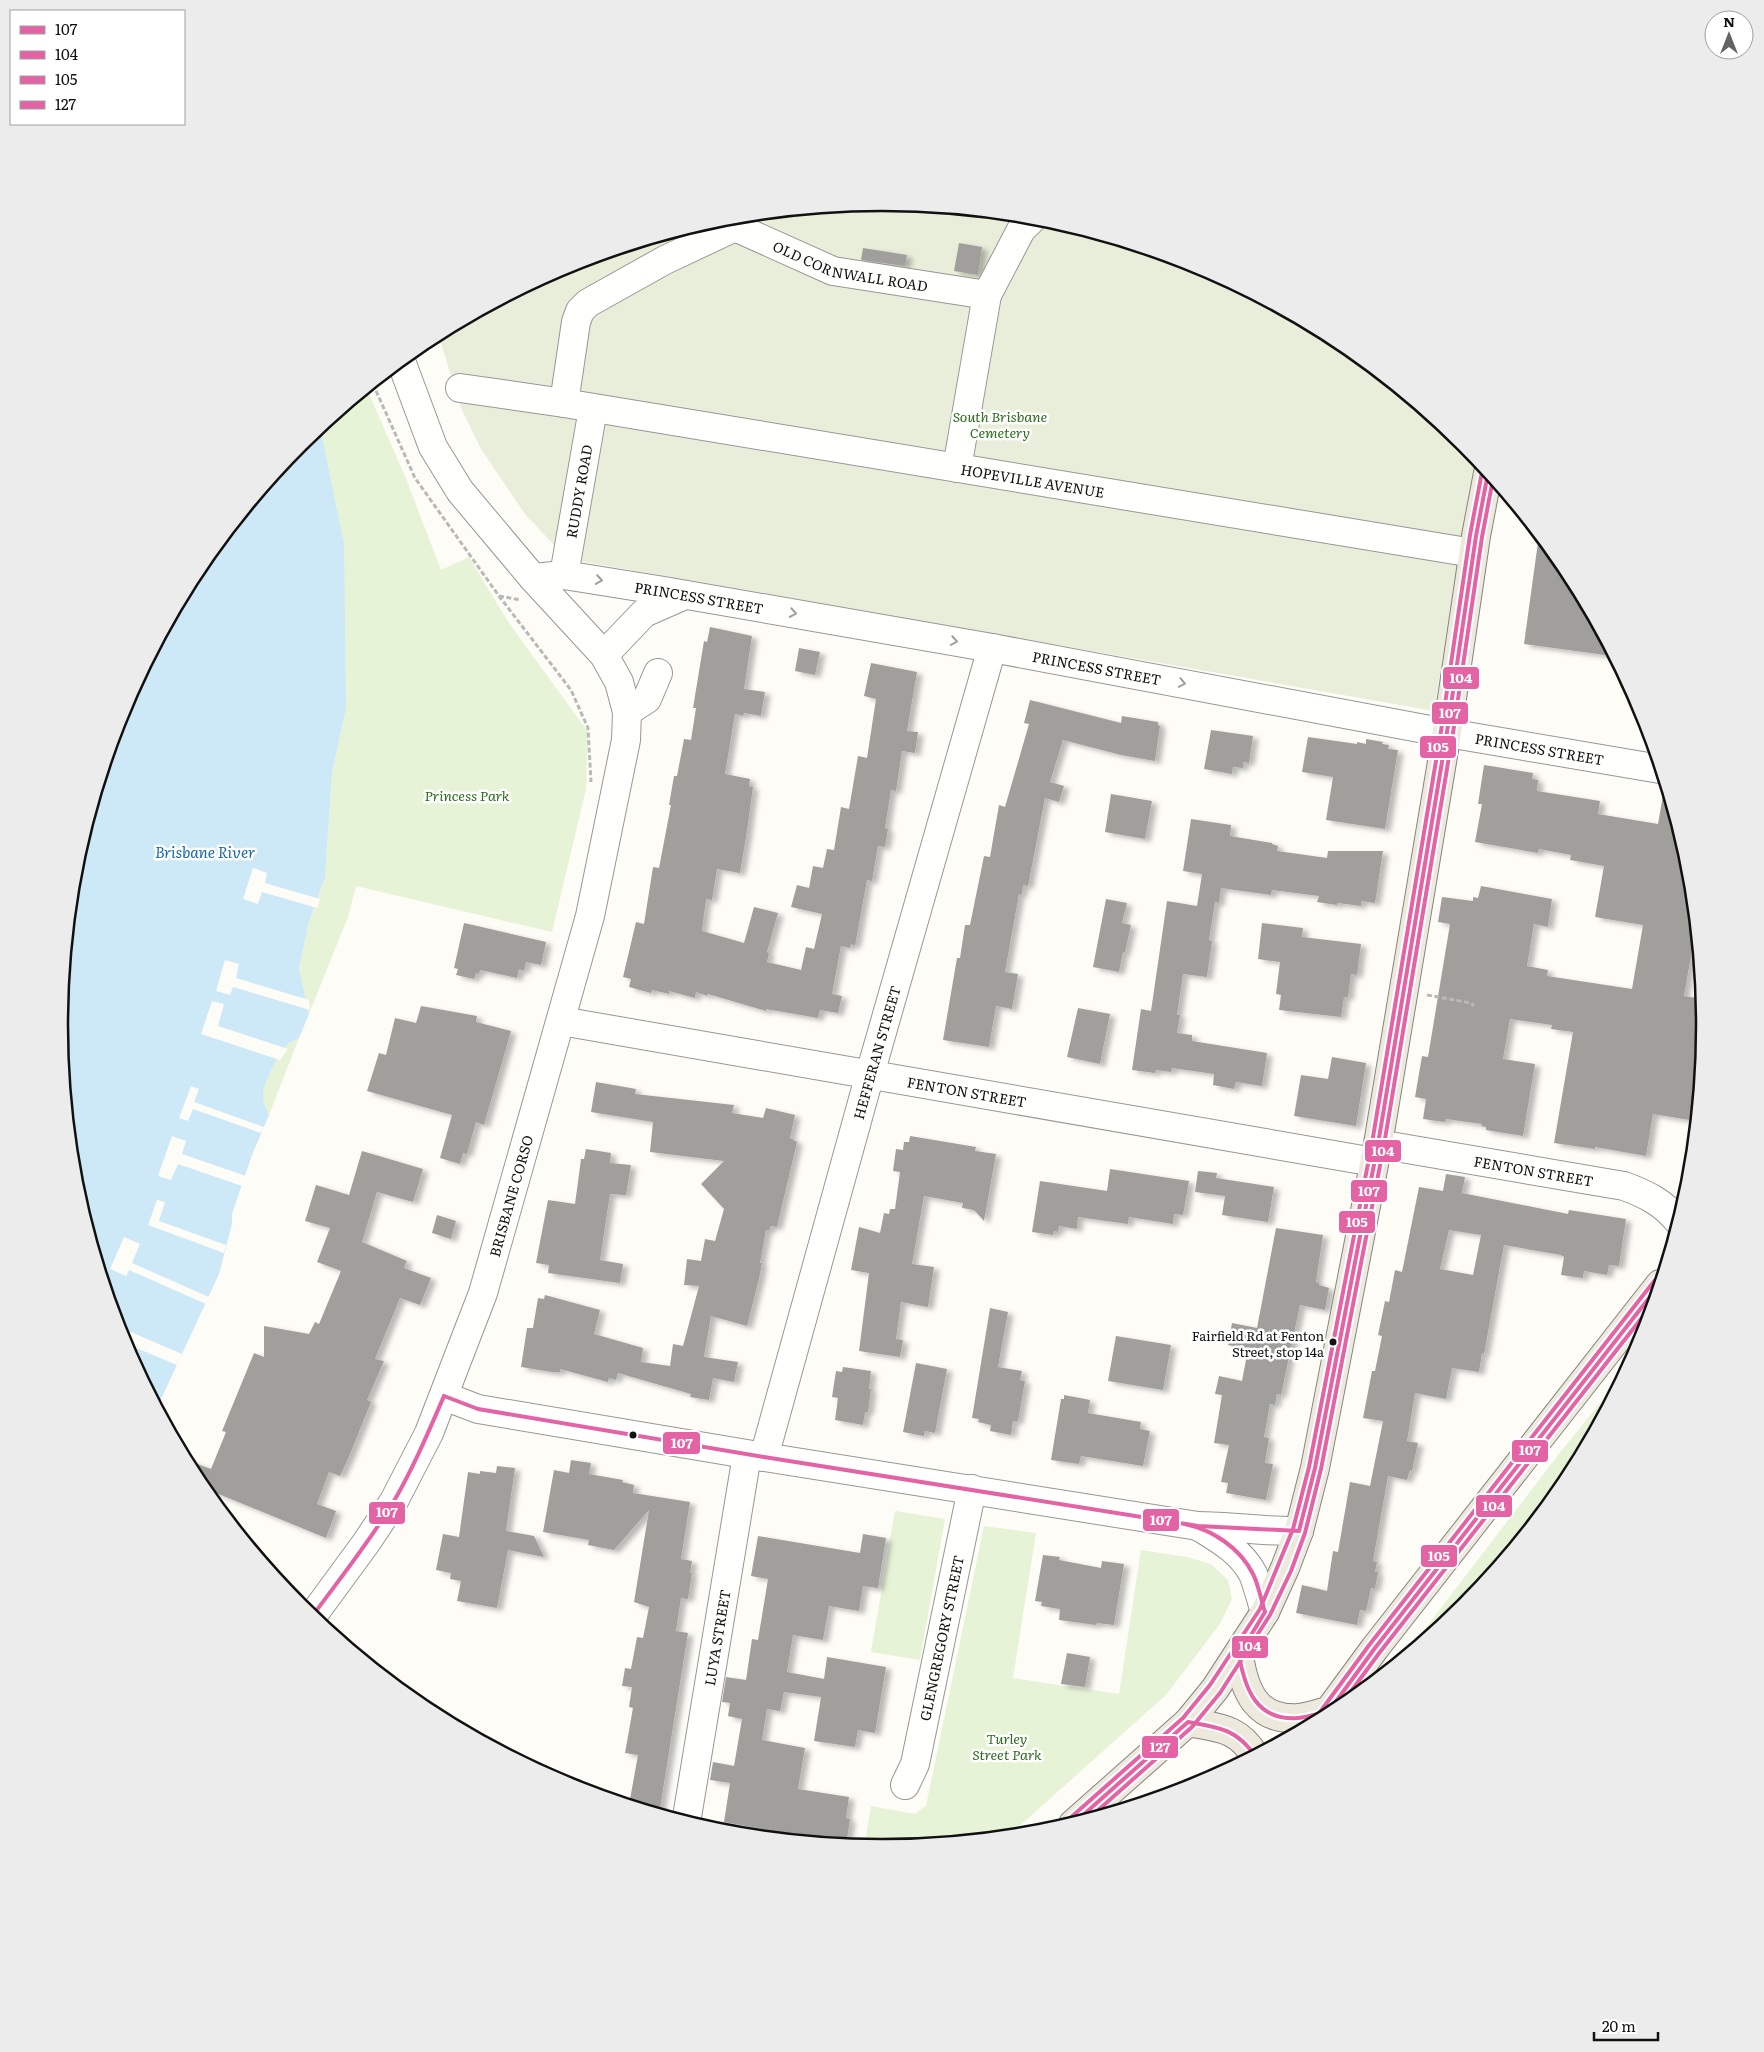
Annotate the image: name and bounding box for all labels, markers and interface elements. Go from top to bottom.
legend [10,10,185,125]
north arrow [1704,10,1754,60]
text: N [1723,11,1735,31]
text: 107 [55,17,78,40]
text: 104 [55,42,78,65]
text: 105 [55,67,78,90]
text: 127 [55,92,77,115]
street label: OLD CORNWALL ROAD [770,235,930,296]
park label: South Brisbane Cemetery [953,406,1048,442]
street label: RUDDY ROAD [561,443,597,540]
street label: HOPEVILLE AVENUE [959,459,1106,502]
one-way arrow [594,575,603,585]
street label: PRINCESS STREET [633,576,765,618]
one-way arrow [789,608,798,618]
one-way arrow [949,635,958,645]
street label: PRINCESS STREET [1031,646,1163,689]
line badge: 104 [1442,666,1480,690]
text: 104 [1450,667,1473,687]
one-way arrow [1178,678,1187,688]
line badge: 107 [1431,701,1469,725]
text: 107 [1439,702,1461,722]
street label: PRINCESS STREET [1473,728,1606,769]
line badge: 105 [1419,735,1457,759]
text: 105 [1427,736,1449,756]
park label: Princess Park [424,785,510,805]
water label: Brisbane River [155,840,255,863]
street label: HEFFERAN STREET [848,983,905,1121]
street label: FENTON STREET [906,1071,1028,1112]
street label: BRISBANE CORSO [484,1133,537,1259]
line badge: 104 [1364,1139,1402,1163]
text: 104 [1372,1140,1395,1160]
street label: FENTON STREET [1472,1151,1595,1191]
line badge: 107 [1350,1179,1388,1203]
text: 107 [1358,1180,1380,1200]
line badge: 105 [1338,1210,1376,1234]
text: 105 [1346,1211,1368,1231]
place label: Fairfield Rd at Fenton Street, stop 14a [1192,1326,1324,1361]
marker: Fairfield Rd at Fenton Street, stop 14a [1328,1337,1338,1347]
unlabelled marker [628,1430,638,1440]
line badge: 107 [662,1431,701,1455]
text: 107 [671,1432,693,1452]
line badge: 107 [1511,1439,1549,1463]
text: 107 [1519,1439,1541,1459]
line badge: 104 [1475,1494,1513,1518]
text: 104 [1483,1495,1506,1515]
line badge: 107 [368,1501,406,1525]
text: 107 [376,1501,398,1521]
line badge: 107 [1142,1508,1180,1532]
text: 107 [1150,1509,1172,1529]
line badge: 105 [1420,1544,1458,1568]
text: 105 [1428,1545,1450,1565]
street label: GLENGREGORY STREET [914,1553,968,1723]
street label: LUYA STREET [699,1588,735,1687]
line badge: 104 [1231,1635,1269,1659]
text: 104 [1239,1635,1262,1655]
park label: Turley Street Park [972,1728,1042,1764]
line badge: 127 [1141,1735,1179,1759]
text: 127 [1150,1736,1171,1756]
scale bar [1594,2010,1658,2042]
text: 20 m [1602,2014,1636,2037]

